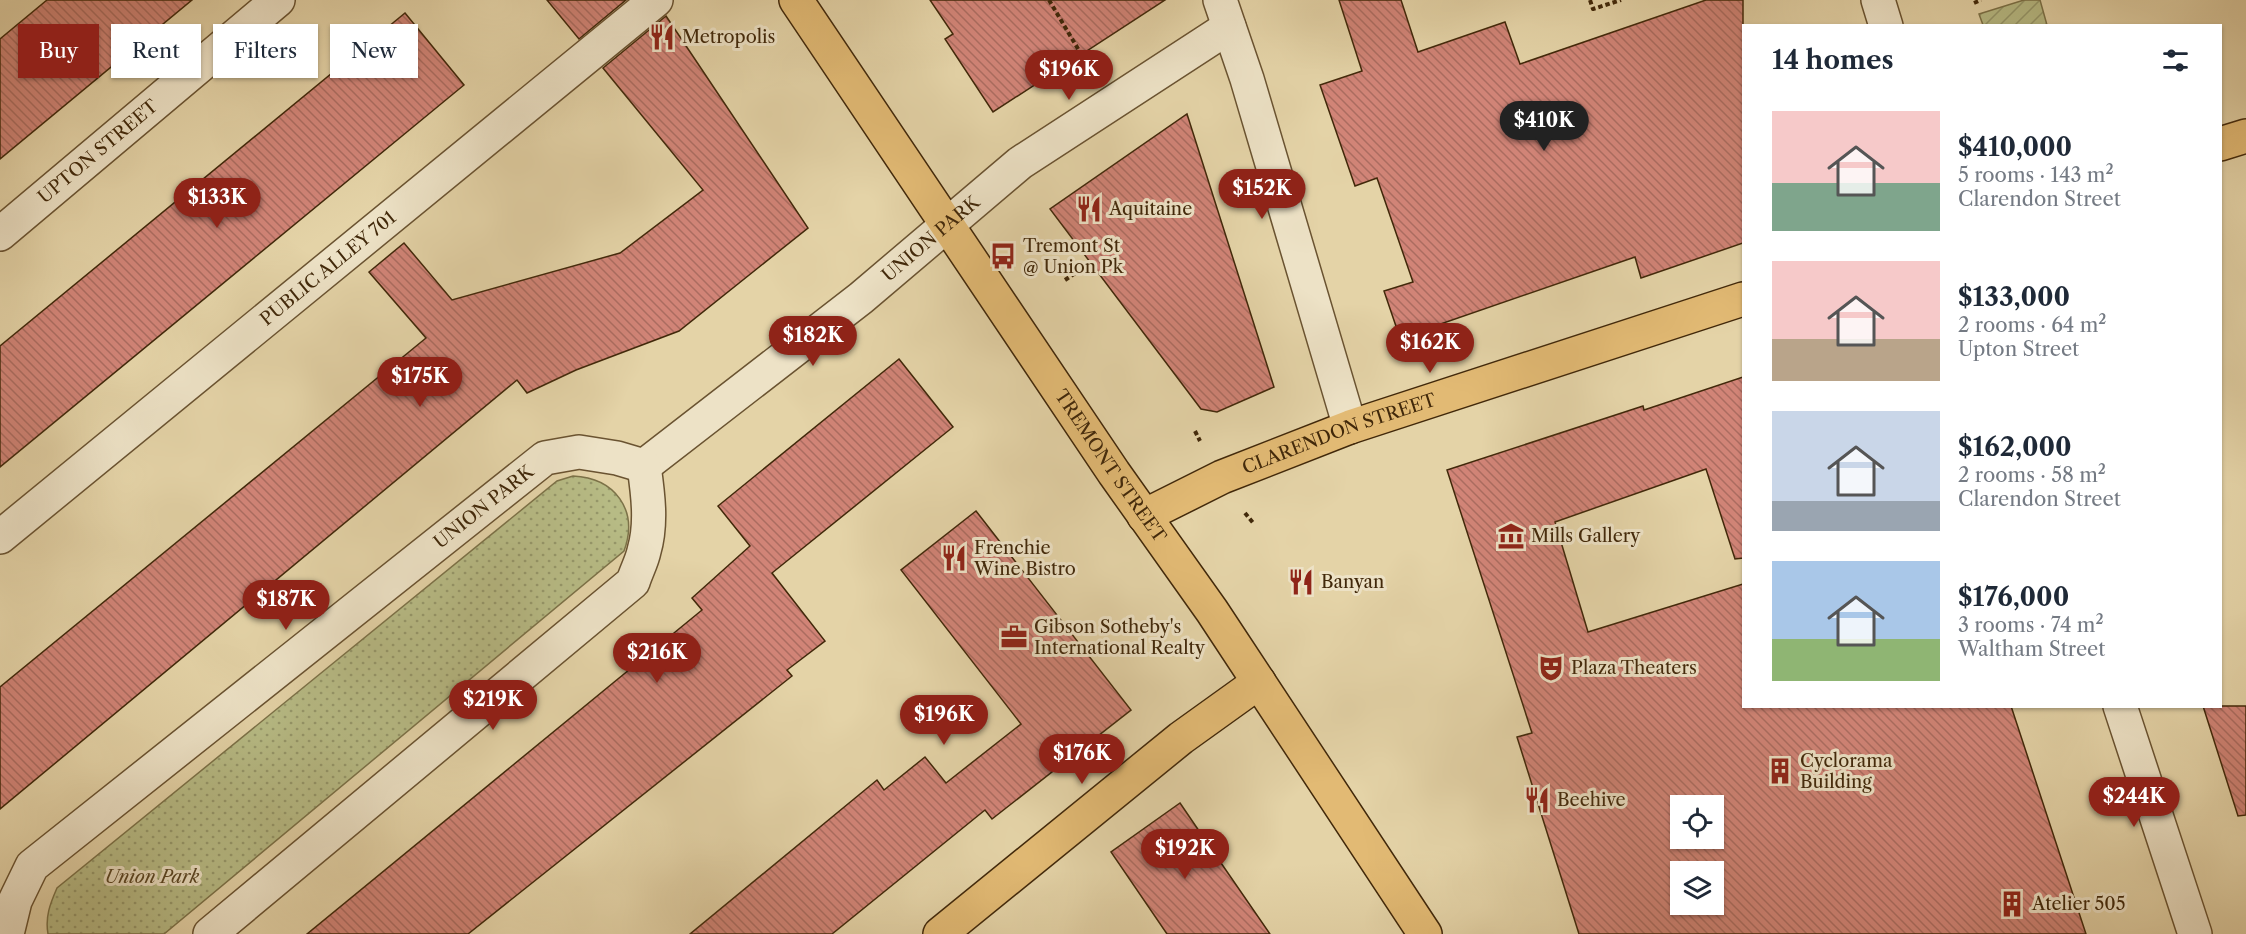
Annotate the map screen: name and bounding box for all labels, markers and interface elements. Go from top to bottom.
restaurant icon: Metropolis [647,22,677,52]
chip: Buy [18,24,99,78]
chip: Rent [111,24,201,78]
chip: Filters [213,24,318,78]
chip: New [330,24,418,78]
place label: Metropolis [682,26,775,48]
text: 14 homes [1772,44,1894,76]
icon: filters [2159,44,2192,77]
pin: $196K [1027,50,1111,101]
text: $196K [1039,57,1099,81]
street label: UPTON STREET [34,95,163,208]
pin: $410K [1502,101,1586,152]
text: $410K [1514,108,1574,132]
text: $410,000 [1958,131,2072,163]
icon: home [1820,135,1892,207]
text: 5 rooms · 143 m² [1958,163,2114,187]
pin: $152K [1220,169,1304,220]
text: $152K [1233,176,1292,200]
pin: $133K [175,178,259,229]
text: $133K [188,185,246,209]
text: Clarendon Street [1958,187,2121,211]
street label: UNION PARK [877,190,985,286]
restaurant icon: Aquitaine [1074,194,1104,224]
place label: Aquitaine [1108,198,1192,220]
street label: PUBLIC ALLEY 701 [256,206,401,330]
place label: Tremont St @ Union Pk [1023,235,1125,278]
bus stop icon: Tremont St @ Union Pk [988,241,1018,271]
text: $133,000 [1958,281,2070,313]
icon: home [1820,285,1892,357]
text: 2 rooms · 64 m² [1958,313,2107,337]
pin: $182K [771,316,855,367]
text: $182K [783,323,843,347]
pin: $162K [1388,323,1472,374]
text: $162K [1400,330,1460,354]
text: Upton Street [1958,337,2079,361]
pin: $175K [378,357,462,408]
text: $175K [391,364,449,388]
street label: TREMONT STREET [1050,385,1171,547]
street label: CLARENDON STREET [1239,389,1439,479]
text: $162,000 [1958,431,2072,463]
icon: home [1820,435,1892,507]
street label: UNION PARK [429,460,539,553]
text: 2 rooms · 58 m² [1958,463,2106,487]
text: Clarendon Street [1958,487,2121,511]
museum icon: Mills Gallery [1496,521,1526,551]
place label: Mills Gallery [1531,525,1641,547]
place label: Frenchie Wine Bistro [973,537,1076,580]
restaurant icon: Frenchie Wine Bistro [939,543,969,573]
restaurant icon: Banyan [1286,567,1316,597]
place label: Banyan [1321,571,1384,593]
pin: $187K [244,580,328,631]
text: $176,000 [1958,581,2069,613]
icon: home [1820,585,1892,657]
text: $187K [257,587,315,611]
text: 3 rooms · 74 m² [1958,613,2104,637]
place label: Gibson Sotheby's International Realty [1034,616,1206,659]
office icon: Gibson Sotheby's International Realty [999,622,1029,652]
pin: $216K [615,633,699,684]
text: Waltham Street [1958,637,2105,661]
text: $216K [627,640,687,664]
theatre icon: Plaza Theaters [1536,653,1566,683]
place label: Plaza Theaters [1571,657,1697,679]
pin: $219K [451,680,535,731]
text: $219K [463,687,523,711]
pin: $196K [902,695,986,746]
text: $196K [914,702,974,726]
pin: $176K [1040,734,1124,785]
text: $176K [1053,741,1111,765]
place label: Cyclorama Building [1800,750,1893,793]
building icon: Cyclorama Building [1765,756,1795,786]
pin: $244K [2092,777,2176,828]
text: $244K [2103,784,2165,808]
restaurant icon: Beehive [1522,785,1552,815]
place label: Beehive [1557,789,1626,811]
map controls [1670,795,1724,915]
button: locate [1670,795,1724,849]
pin: $192K [1143,829,1227,880]
text: $192K [1155,836,1215,860]
button: layers [1670,861,1724,915]
park label: Union Park [105,866,200,888]
building icon: Atelier 505 [1997,889,2027,919]
place label: Atelier 505 [2031,893,2125,915]

